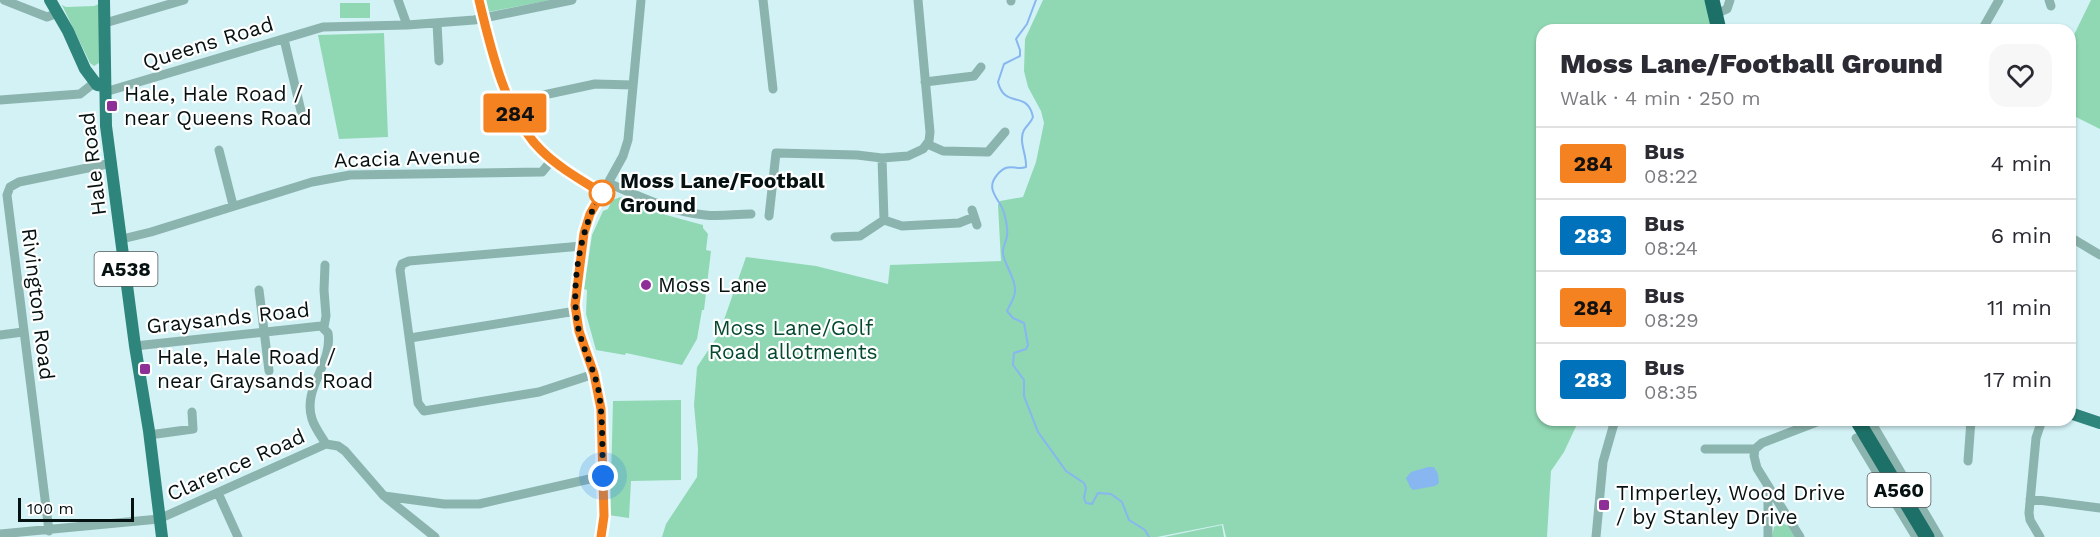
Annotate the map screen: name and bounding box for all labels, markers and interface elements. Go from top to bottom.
street label: Queens Road [139,11,276,74]
button: heart [1989,44,2052,107]
text: Moss Lane/Football Ground [1560,47,1943,80]
place label: Hale, Hale Road / near Queens Road [124,81,312,130]
text: Walk · 4 min · 250 m [1560,86,1761,110]
line badge: 284 [480,94,550,132]
marker: Hale, Hale Road / near Queens Road [105,99,119,113]
text: 284 [495,101,535,126]
street label: Hale Road [74,111,111,217]
text: Bus [1644,139,1684,164]
street label: Acacia Avenue [333,142,481,173]
text: 284 [1573,151,1613,176]
text: 4 min [1991,151,2052,176]
text: 08:22 [1644,164,1698,188]
place label: Moss Lane/Football Ground [620,168,825,217]
marker: Moss Lane/Football Ground [589,180,615,206]
text: Bus [1644,211,1684,236]
text: 283 [1574,223,1612,248]
text: 6 min [1991,223,2052,248]
street label: Rivington Road [17,227,60,381]
text: 08:24 [1644,236,1698,260]
road number: A538 [94,252,158,286]
place label: Moss Lane [658,272,767,297]
marker: Moss Lane [639,278,653,292]
text: Bus [1644,283,1684,308]
text: 284 [1573,295,1613,320]
text: 11 min [1987,295,2052,320]
street label: Graysands Road [145,297,311,339]
text: 08:29 [1644,308,1699,332]
park label: Moss Lane/Golf Road allotments [708,315,878,364]
place label: Hale, Hale Road / near Graysands Road [157,344,373,393]
text: Bus [1644,355,1684,380]
marker: Hale, Hale Road / near Graysands Road [138,362,152,376]
text: 283 [1574,367,1612,392]
text: 17 min [1984,367,2052,392]
text: 08:35 [1644,380,1698,404]
street label: Clarence Road [163,423,309,506]
your location [588,461,618,491]
road number: A560 [1868,473,1930,507]
place label: TImperley, Wood Drive / by Stanley Drive [1616,480,1845,529]
scale bar [18,495,134,522]
marker: TImperley, Wood Drive / by Stanley Drive [1597,498,1611,512]
text: 100 m [27,499,74,518]

